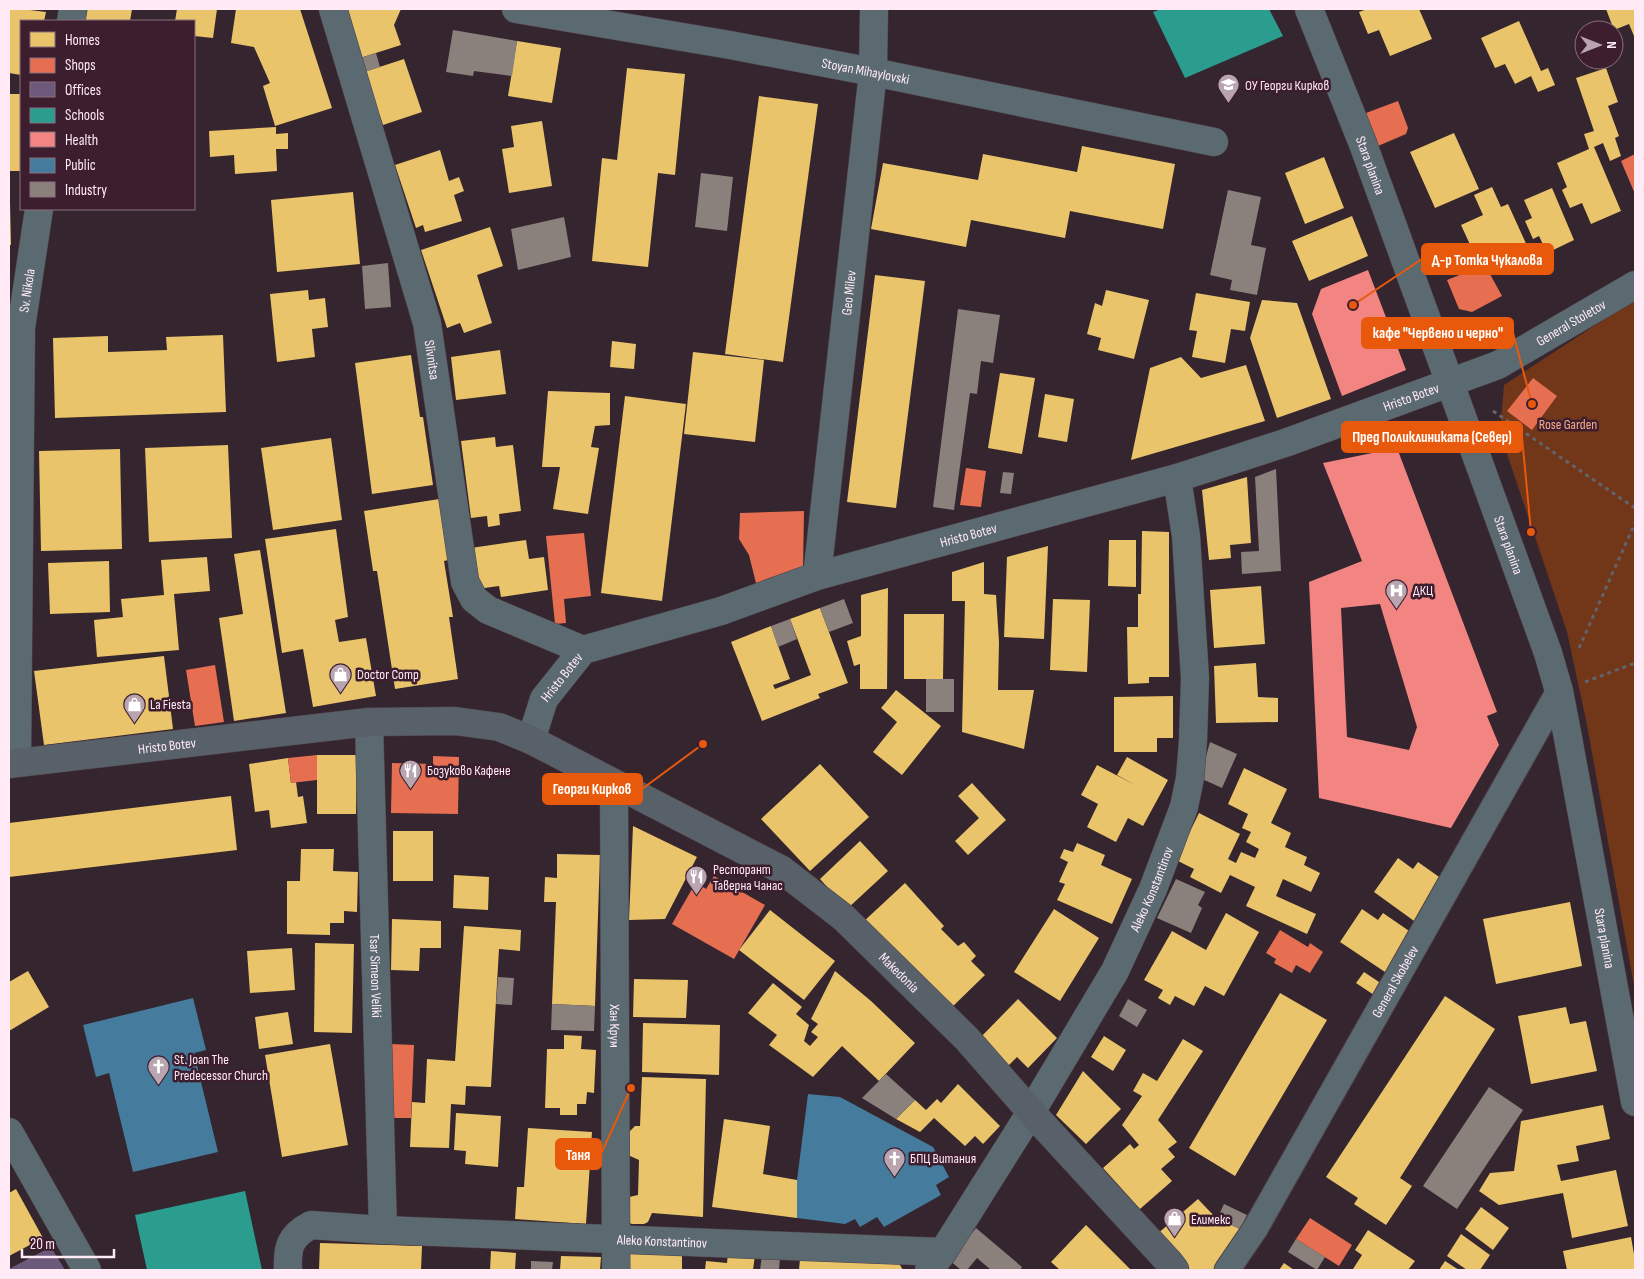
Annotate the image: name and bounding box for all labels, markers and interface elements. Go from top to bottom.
legend [20,20,195,210]
north arrow [1574,20,1624,70]
text: Homes [65,31,100,50]
text: N [1603,41,1620,49]
street label: Stoyan Mihaylovski [820,54,911,88]
text: Shops [65,56,96,75]
school or university icon: ОУ Георги Кирков [1217,73,1241,104]
place label: ОУ Георги Кирков [1245,77,1329,94]
text: Offices [65,81,101,100]
text: Schools [65,106,104,125]
text: Health [65,131,98,150]
street label: Stara planina [1352,134,1389,197]
text: Public [65,156,96,175]
text: Industry [65,181,107,200]
callout: Д-р Тотка Чукалова [1422,244,1553,274]
text: Д-р Тотка Чукалова [1432,251,1542,270]
street label: Sv. Nikola [15,267,39,314]
street label: Geo Milev [838,269,860,316]
street label: General Stoletov [1533,296,1609,350]
callout: кафе "Червено и черно" [1362,318,1513,348]
text: кафе "Червено и черно" [1373,324,1503,343]
street label: Slivnitsa [421,339,443,381]
street label: Hristo Botev [1381,379,1442,415]
park label: Rose Garden [1539,416,1597,433]
callout: Пред Поликлиниката (Север) [1342,422,1522,452]
text: Пред Поликлиниката (Север) [1352,428,1512,447]
street label: Stara planina [1490,514,1527,577]
street label: Hristo Botev [938,519,999,551]
hospital icon: ДКЦ [1385,578,1409,609]
place label: ДКЦ [1413,582,1433,599]
street label: Hristo Botev [537,649,587,705]
shop icon: Doctor Comp [329,662,353,693]
place label: Doctor Comp [357,666,419,683]
shop icon: La Fiesta [122,692,146,723]
place label: La Fiesta [150,696,191,713]
street label: Hristo Botev [137,734,197,758]
restaurant icon: Бозуково Кафене [399,758,423,789]
place label: Бозуково Кафене [427,762,511,779]
callout: Георги Кирков [543,774,642,804]
text: Георги Кирков [553,780,631,799]
street label: Aleko Konstantinov [1126,844,1177,935]
place label: Ресторант Таверна Чанас [713,861,783,894]
restaurant icon: Ресторант Таверна Чанас [685,865,709,896]
street label: Stara planina [1591,907,1618,970]
street label: Tsar Simeon Veliki [366,934,385,1018]
street label: General Skobelev [1368,942,1423,1021]
street label: Makedonia [875,949,923,996]
street label: Хан Крум [606,1003,623,1048]
place label: St. Joan The Predecessor Church [174,1051,268,1084]
church icon: St. Joan The Predecessor Church [146,1055,170,1086]
callout: Таня [556,1139,601,1169]
text: Таня [566,1146,590,1165]
church icon: БПЦ Витания [882,1146,906,1177]
place label: БПЦ Витания [910,1150,976,1167]
shop icon: Елимекс [1163,1207,1187,1238]
place label: Елимекс [1191,1211,1231,1228]
scale bar [22,1226,115,1258]
street label: Aleko Konstantinov [616,1231,708,1252]
text: 20 m [30,1235,55,1254]

